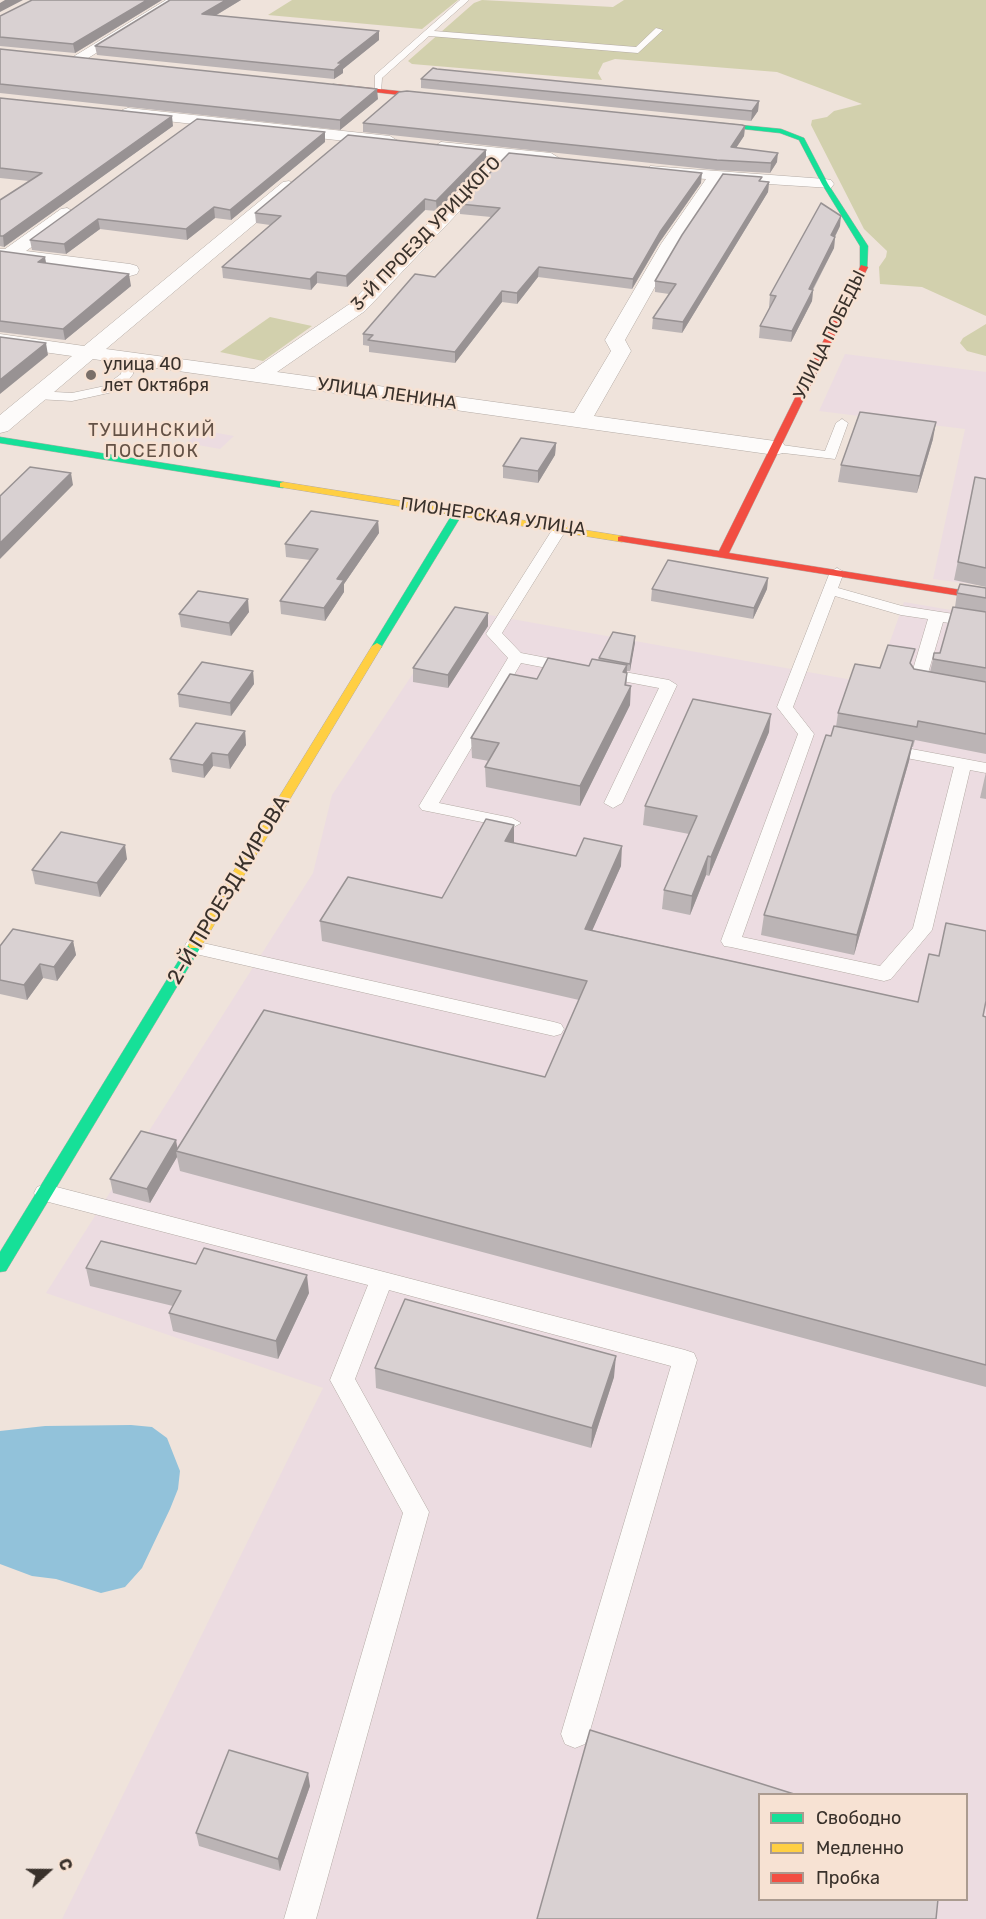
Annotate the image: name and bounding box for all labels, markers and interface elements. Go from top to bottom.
street label: 3-Й ПРОЕЗД УРИЦКОГО [347,152,505,316]
street label: УЛИЦА ПОБЕДЫ [789,267,871,403]
place label: улица 40 лет Октября [103,354,209,397]
marker: улица 40 лет Октября [84,368,98,382]
street label: УЛИЦА ЛЕНИНА [316,374,458,414]
district label: ТУШИНСКИЙ ПОСЕЛОК [88,420,216,462]
street label: ПИОНЕРСКАЯ УЛИЦА [399,493,587,541]
street label: 2-Й ПРОЕЗД КИРОВА [163,791,295,989]
legend [758,1793,968,1901]
text: Свободно [816,1807,901,1829]
text: Медленно [816,1837,904,1859]
north arrow [18,1841,78,1901]
text: С [54,1856,76,1873]
text: Пробка [816,1867,880,1889]

